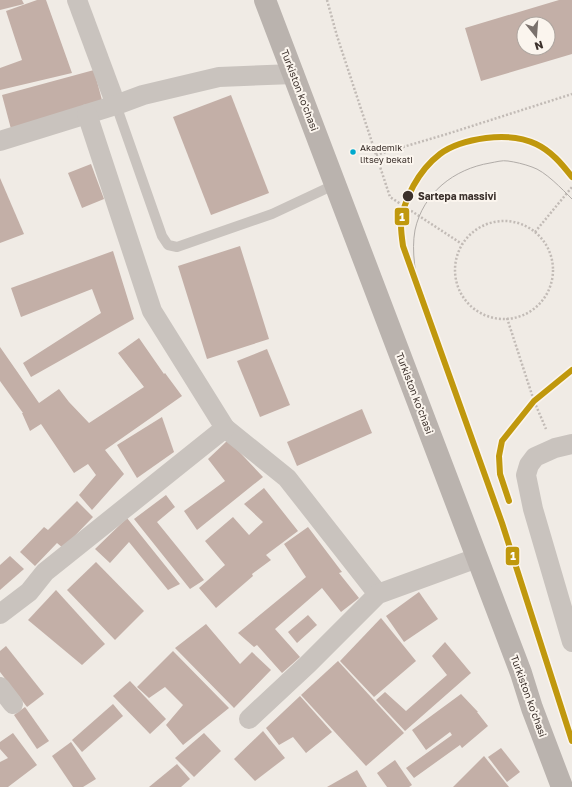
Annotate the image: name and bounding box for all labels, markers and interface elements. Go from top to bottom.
north arrow [516,16,556,56]
text: N [533,39,545,53]
street label: Turkiston ko'chasi [279,48,321,132]
place label: Akademik litsey bekati [360,142,413,165]
marker: Akademik litsey bekati [348,147,358,157]
marker: Sartepa massivi [401,189,415,203]
place label: Sartepa massivi [418,190,496,202]
line badge: 1 [394,207,410,226]
text: 1 [399,210,405,223]
street label: Turkiston ko'chasi [394,351,436,435]
line badge: 1 [505,546,520,566]
text: 1 [510,549,516,562]
street label: Turkiston ko'chasi [509,653,549,739]

